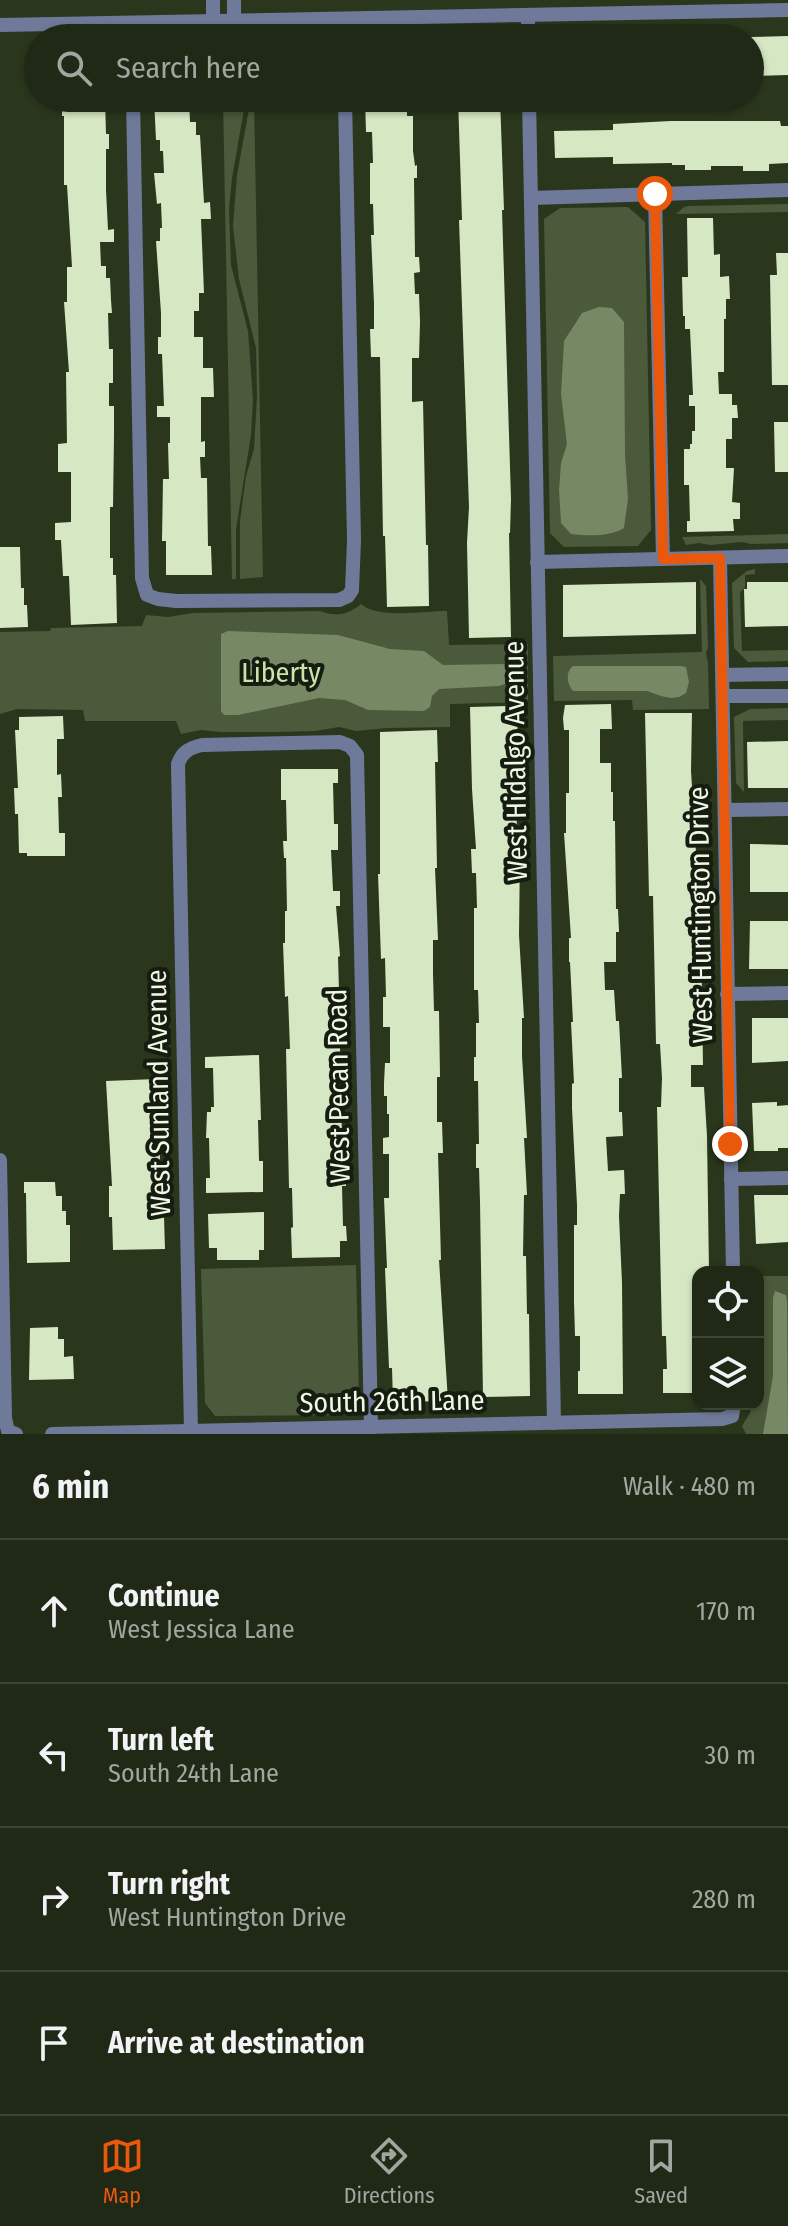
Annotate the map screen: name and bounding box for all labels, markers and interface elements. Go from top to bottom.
search box [24,24,764,112]
icon: search [52,46,96,90]
text: Search here [116,50,261,86]
route start [637,176,673,212]
street label: West Hidalgo Avenue [497,641,534,881]
park label: Liberty [241,656,321,689]
street label: West Huntington Drive [682,786,719,1044]
street label: West Sunland Avenue [140,969,177,1217]
street label: West Pecan Road [320,988,357,1184]
route end [712,1126,748,1162]
map controls [692,1266,764,1410]
button: locate [692,1266,764,1338]
button: layers [692,1338,764,1410]
street label: South 26th Lane [299,1383,485,1420]
text: 6 min [32,1466,109,1507]
text: Walk · 480 m [623,1471,756,1502]
text: Continue [108,1578,220,1614]
icon: ahead [32,1589,76,1633]
text: 170 m [696,1596,756,1627]
text: West Jessica Lane [108,1614,295,1645]
text: Turn left [108,1722,214,1758]
icon: left [32,1733,76,1777]
text: 30 m [705,1740,756,1771]
text: South 24th Lane [108,1758,279,1789]
text: Turn right [108,1866,230,1902]
icon: right [32,1877,76,1921]
text: 280 m [692,1884,756,1915]
text: West Huntington Drive [108,1902,346,1933]
icon: arrive [32,2021,76,2065]
text: Arrive at destination [108,2025,365,2061]
tab: Map [100,2134,144,2209]
tab: Directions [344,2134,435,2209]
tab: Saved [634,2134,688,2209]

